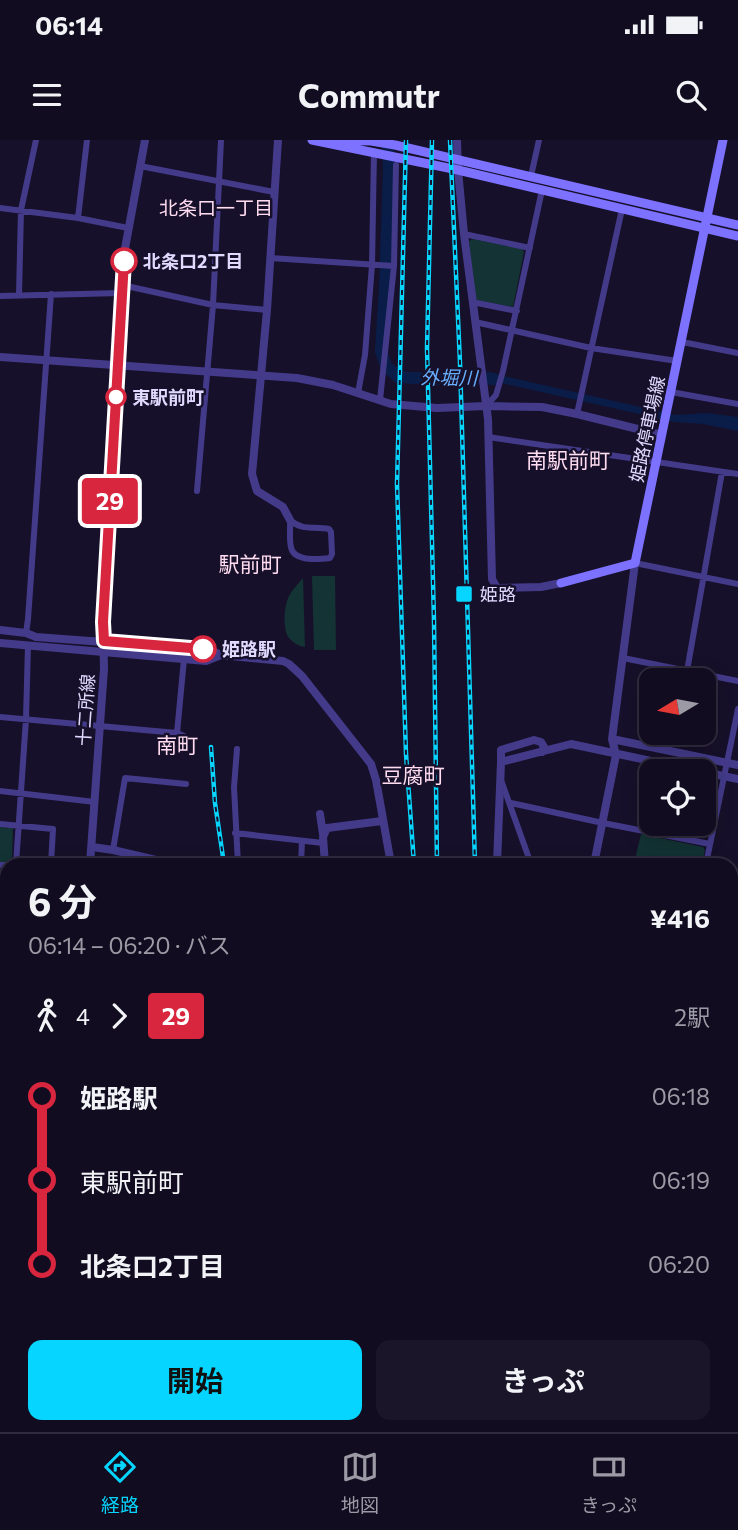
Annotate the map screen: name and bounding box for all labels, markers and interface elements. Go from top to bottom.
text: 06:14 [35,9,103,40]
text: Commutr [298,75,440,115]
icon: menu [28,76,66,114]
icon: search [672,76,710,114]
district label: 北条口一丁目 [159,196,273,219]
marker: 北条口2丁目 [111,248,137,274]
place label: 北条口2丁目 [143,250,243,272]
water label: 外堀川 [420,365,480,389]
street label: 姫路停車場線 [625,374,669,484]
place label: 東駅前町 [132,386,204,408]
marker: 東駅前町 [106,387,126,407]
district label: 南駅前町 [526,447,610,472]
line badge: 29 [78,478,142,524]
text: 29 [96,486,124,515]
district label: 駅前町 [219,551,282,576]
place label: 姫路 [480,583,516,605]
marker: 姫路 [454,584,474,604]
marker: 姫路駅 [190,636,216,662]
place label: 姫路駅 [222,638,276,660]
north arrow [639,668,716,746]
map controls [639,668,716,836]
street label: 十二所線 [72,673,98,747]
district label: 南町 [156,732,198,757]
button: locate [639,759,716,836]
district label: 豆腐町 [382,762,445,787]
text: 6 分 [28,877,97,924]
text: ¥416 [650,902,710,933]
text: 06:14 – 06:20 · バス [28,931,231,959]
icon: walk [28,997,66,1035]
icon: forward [100,997,138,1035]
text: 29 [162,1001,190,1030]
text: 4 [76,1002,90,1030]
text: 2駅 [674,1003,710,1031]
text: 姫路駅 [80,1082,158,1113]
text: 06:18 [652,1082,710,1110]
text: 東駅前町 [80,1166,184,1197]
text: 06:19 [652,1166,710,1194]
text: 北条口2丁目 [80,1250,225,1281]
text: 06:20 [648,1250,710,1278]
button: 開始 [28,1340,362,1420]
button: きっぷ [376,1340,710,1420]
tab: 経路 [101,1448,139,1517]
tab: 地図 [341,1448,379,1517]
tab: きっぷ [581,1448,637,1517]

